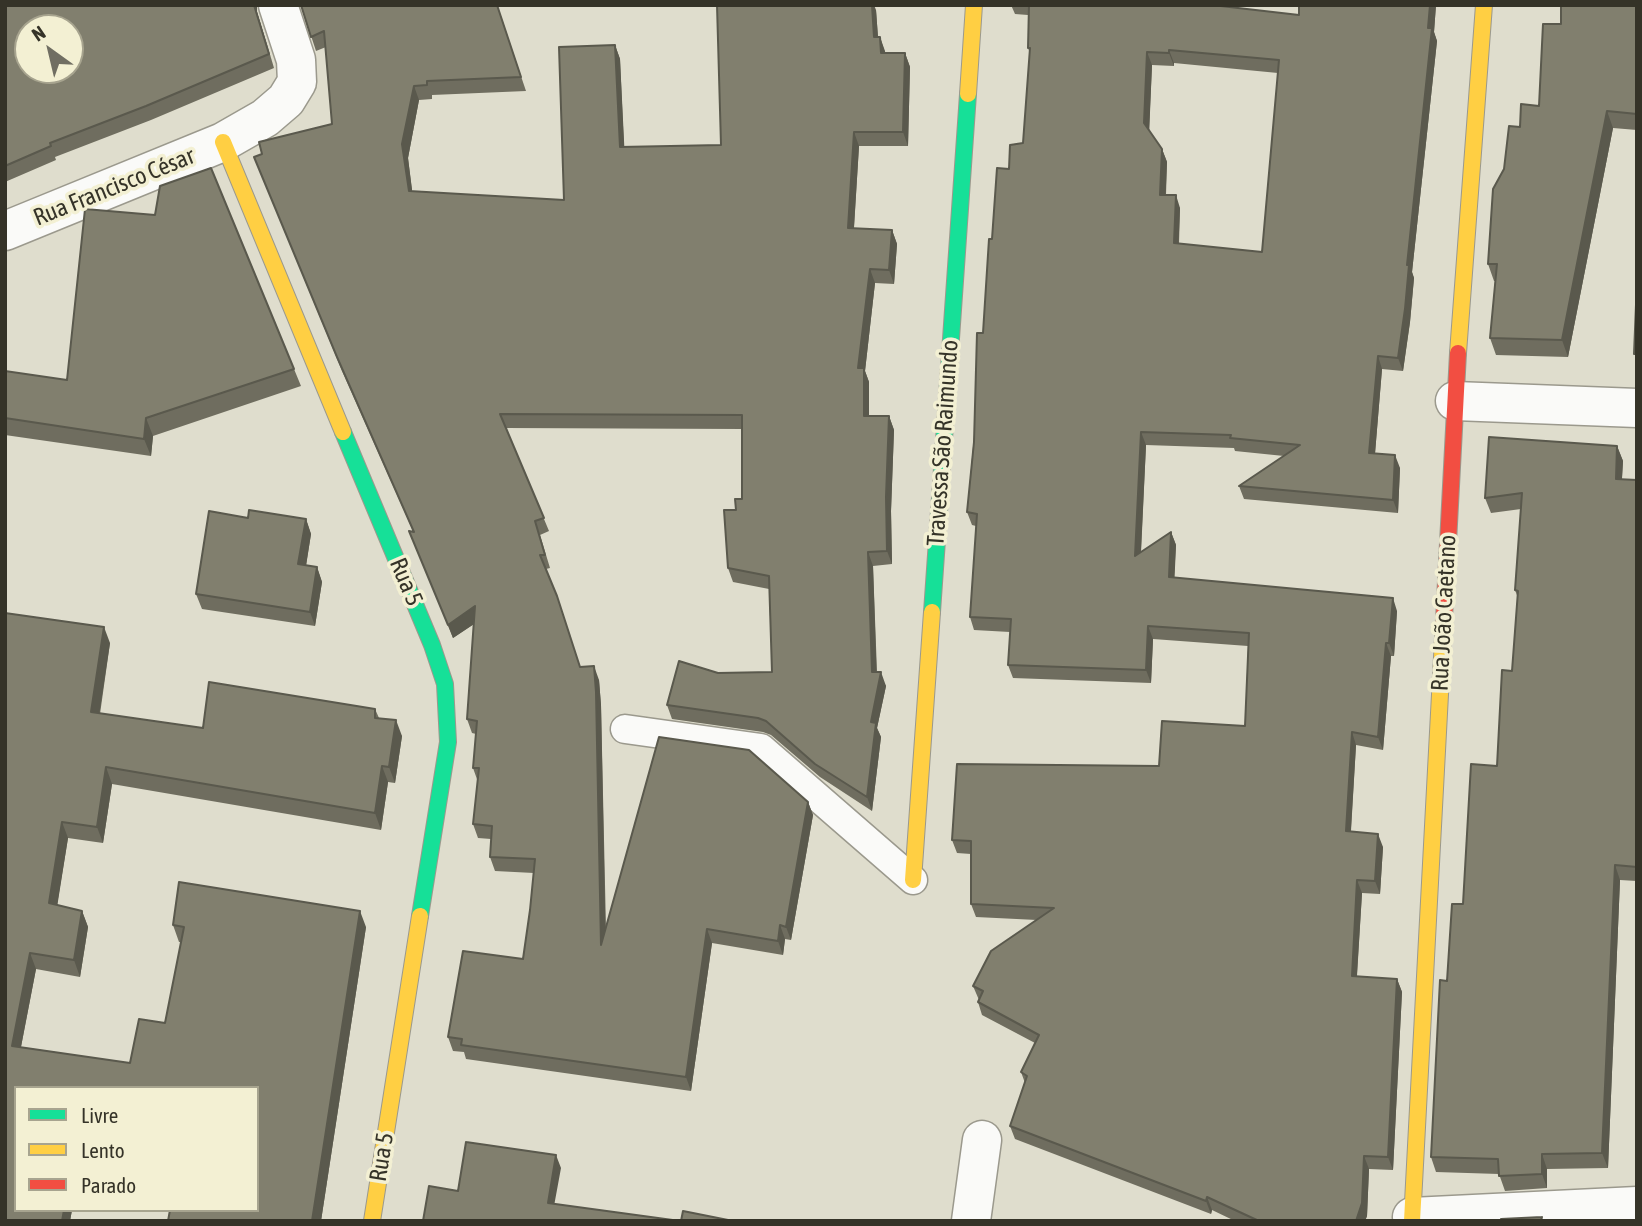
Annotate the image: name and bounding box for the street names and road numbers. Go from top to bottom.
street label: Rua Francisco César [29,142,199,232]
street label: Travessa São Raimundo [921,339,965,547]
street label: Rua João Caetano [1426,534,1462,692]
street label: Rua 5 [383,554,429,610]
street label: Rua 5 [364,1130,400,1184]

